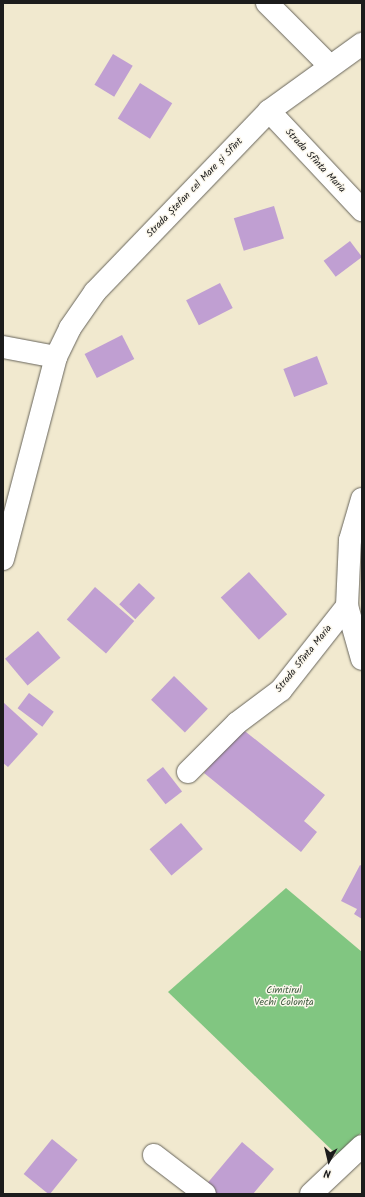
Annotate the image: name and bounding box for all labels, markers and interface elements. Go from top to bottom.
street label: Strada Sfînta Maria [282,126,348,196]
street label: Strada Ștefan cel Mare și Sfînt [144,136,246,240]
street label: Strada Sfînta Maria [273,623,335,695]
park label: Cimitirul Vechi Colonița [254,984,314,1008]
north arrow [309,1141,349,1181]
text: N [323,1163,332,1182]

